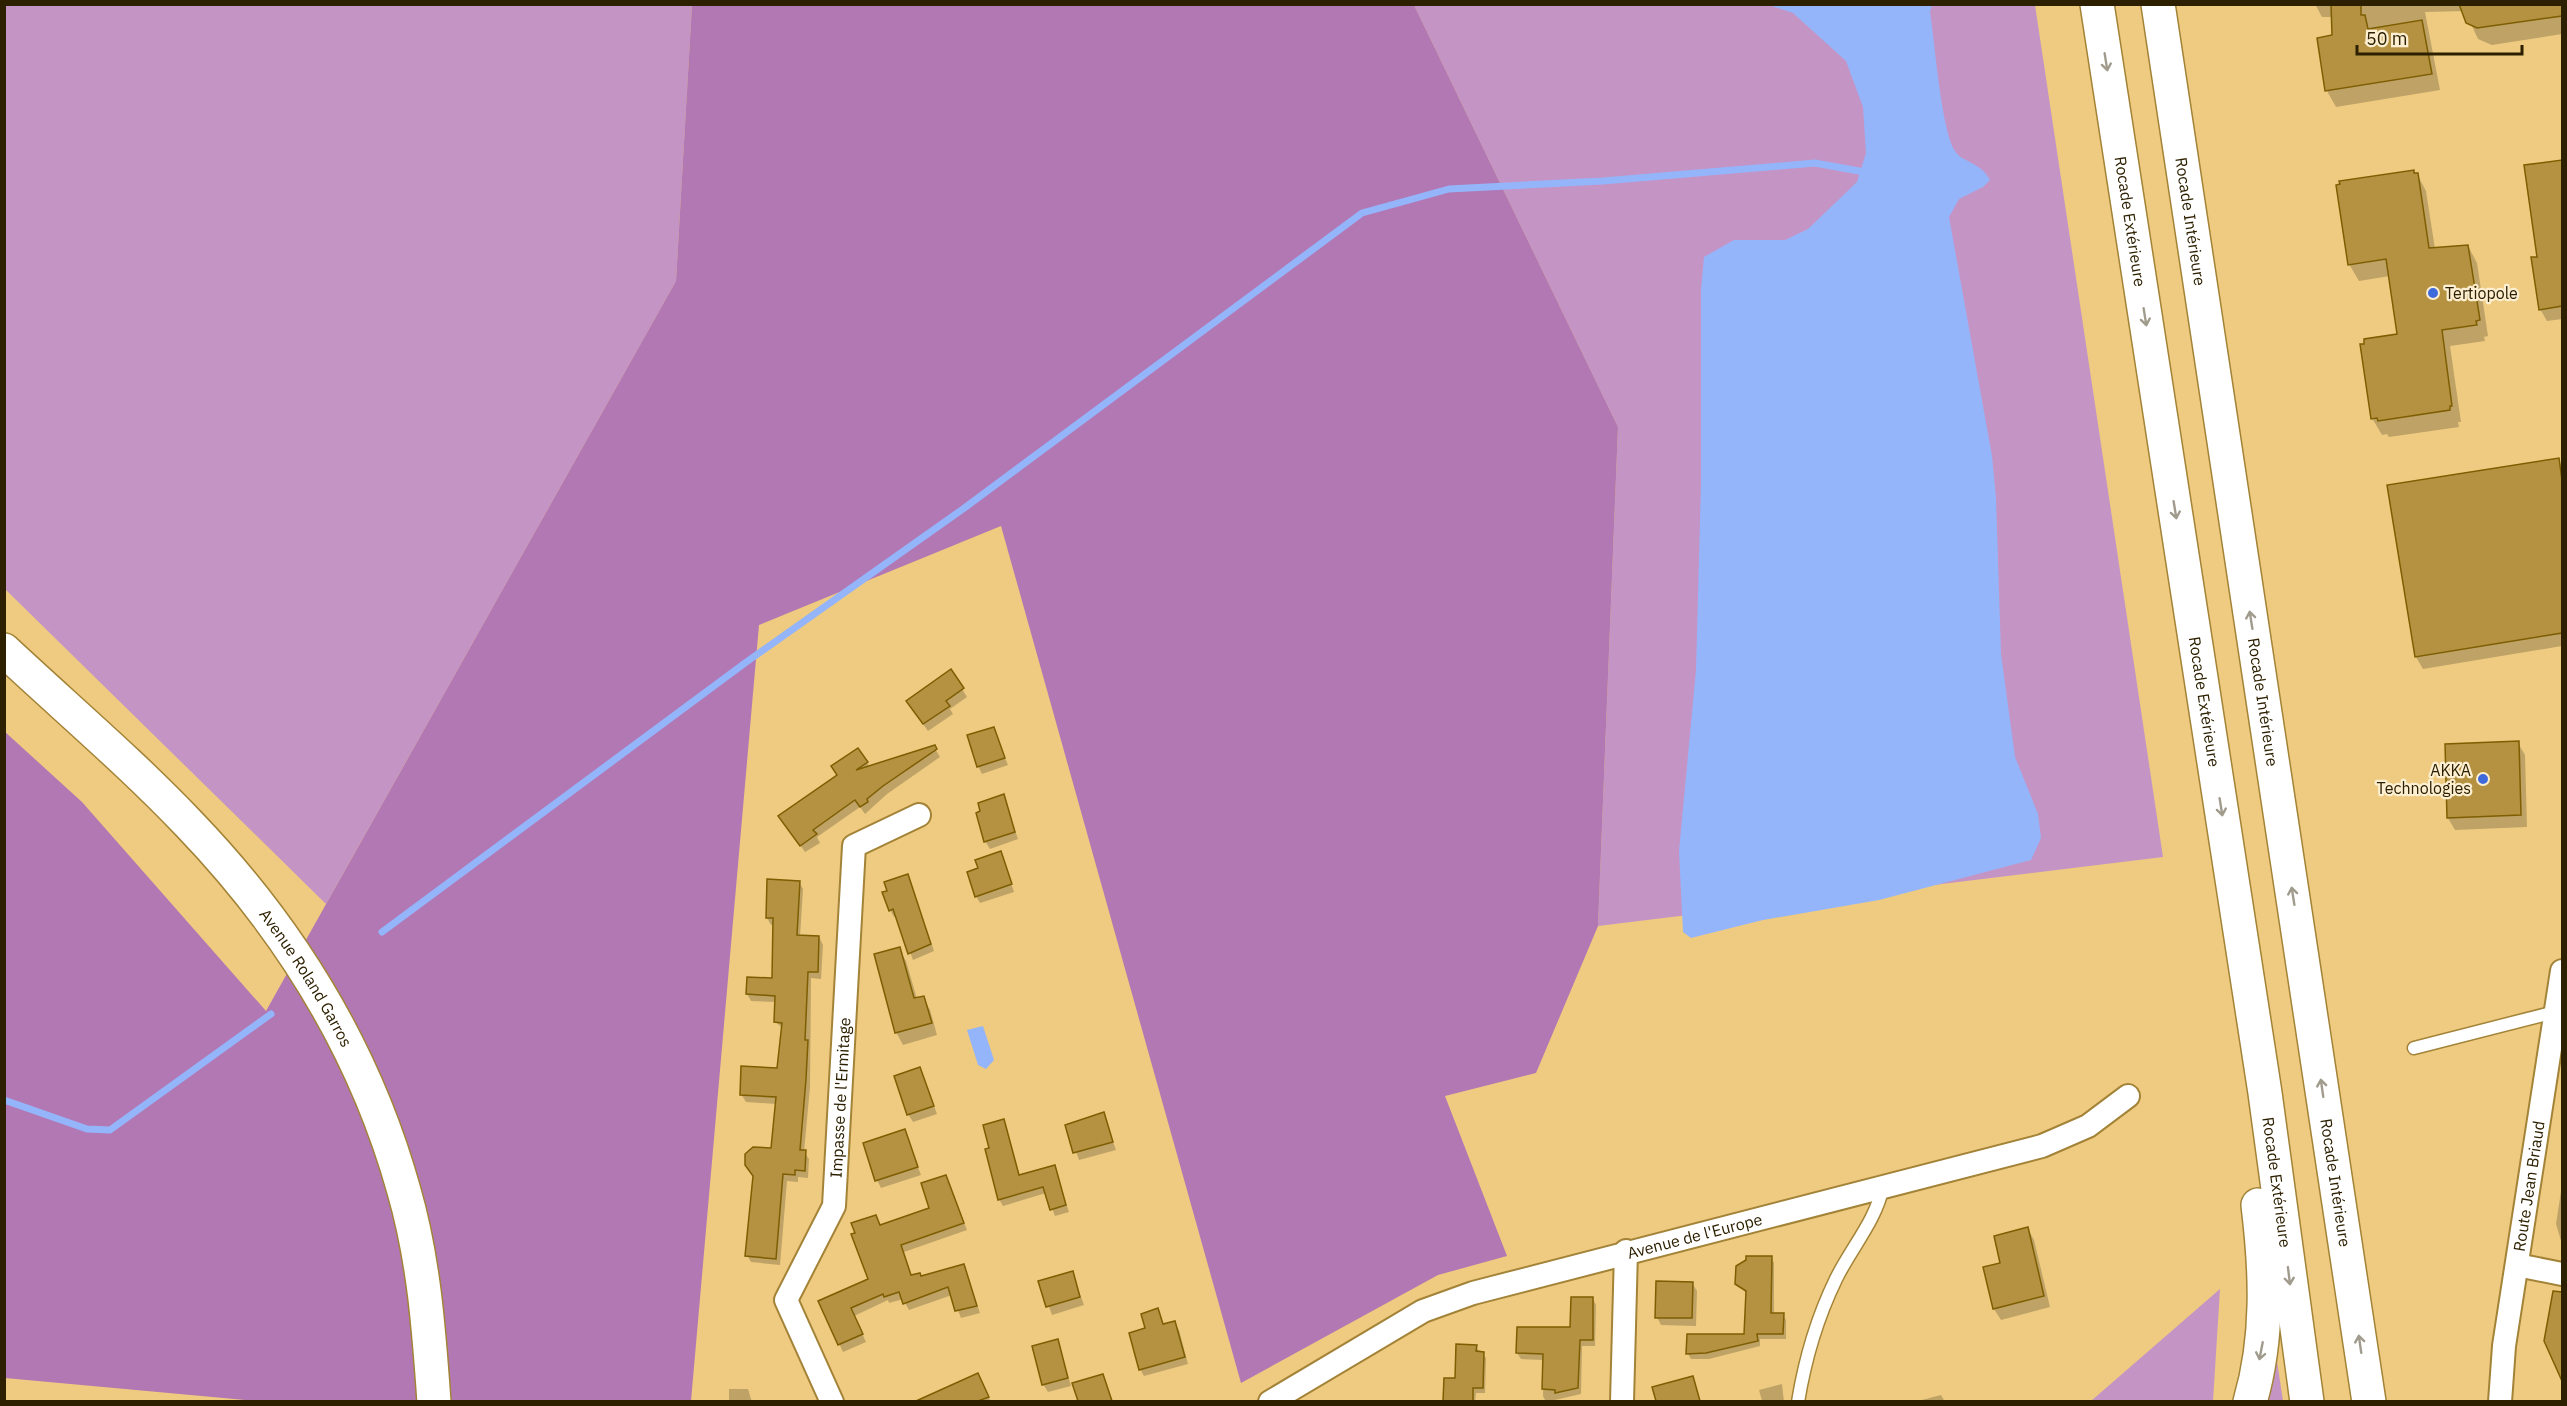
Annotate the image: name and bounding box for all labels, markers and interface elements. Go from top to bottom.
scale bar [2357,18,2522,56]
text: 50 m [2366,27,2408,50]
one-way arrow [2100,52,2111,72]
street label: Rocade Extérieure [2111,155,2150,288]
street label: Rocade Intérieure [2171,156,2210,287]
place label: Tertiopole [2445,283,2518,303]
marker: Tertiopole [2426,286,2440,300]
one-way arrow [2140,307,2151,327]
one-way arrow [2169,500,2180,519]
one-way arrow [2245,610,2256,630]
street label: Rocade Extérieure [2185,635,2225,769]
street label: Rocade Intérieure [2244,636,2283,768]
place label: AKKA Technologies [2377,760,2471,798]
marker: AKKA Technologies [2476,772,2490,786]
one-way arrow [2215,796,2226,816]
one-way arrow [2287,886,2298,906]
street label: Avenue Roland Garros [255,905,357,1050]
street label: Impasse de l'Ermitage [826,1017,854,1178]
one-way arrow [2317,1079,2328,1099]
street label: Rocade Extérieure [2258,1116,2296,1249]
street label: Rocade Intérieure [2316,1117,2355,1248]
street label: Route Jean Briaud [2509,1119,2549,1253]
street label: Avenue de l'Europe [1625,1209,1764,1263]
one-way arrow [2284,1266,2295,1286]
one-way arrow [2355,1334,2366,1354]
one-way arrow [2255,1341,2266,1360]

